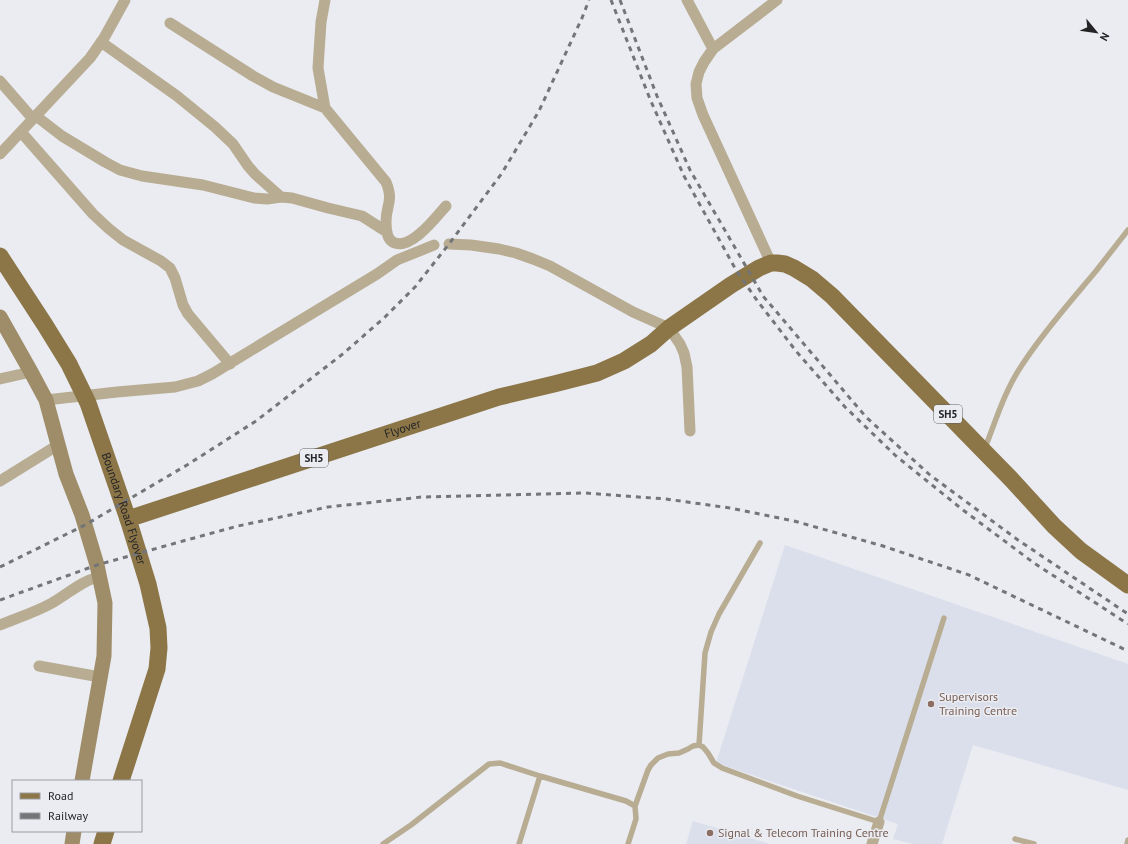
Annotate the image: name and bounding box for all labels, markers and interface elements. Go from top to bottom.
north arrow [1076,12,1116,52]
text: N [1097,30,1113,43]
road number: SH5 [934,405,962,423]
street label: Flyover [382,415,422,441]
road number: SH5 [300,449,328,467]
street label: Boundary Road Flyover [99,450,150,566]
place label: Supervisors Training Centre [939,689,1017,718]
marker: Supervisors Training Centre [926,699,936,709]
legend [12,780,142,832]
text: Road [48,788,73,803]
text: Railway [48,808,88,823]
place label: Signal & Telecom Training Centre [718,825,889,840]
marker: Signal & Telecom Training Centre [705,828,715,838]

